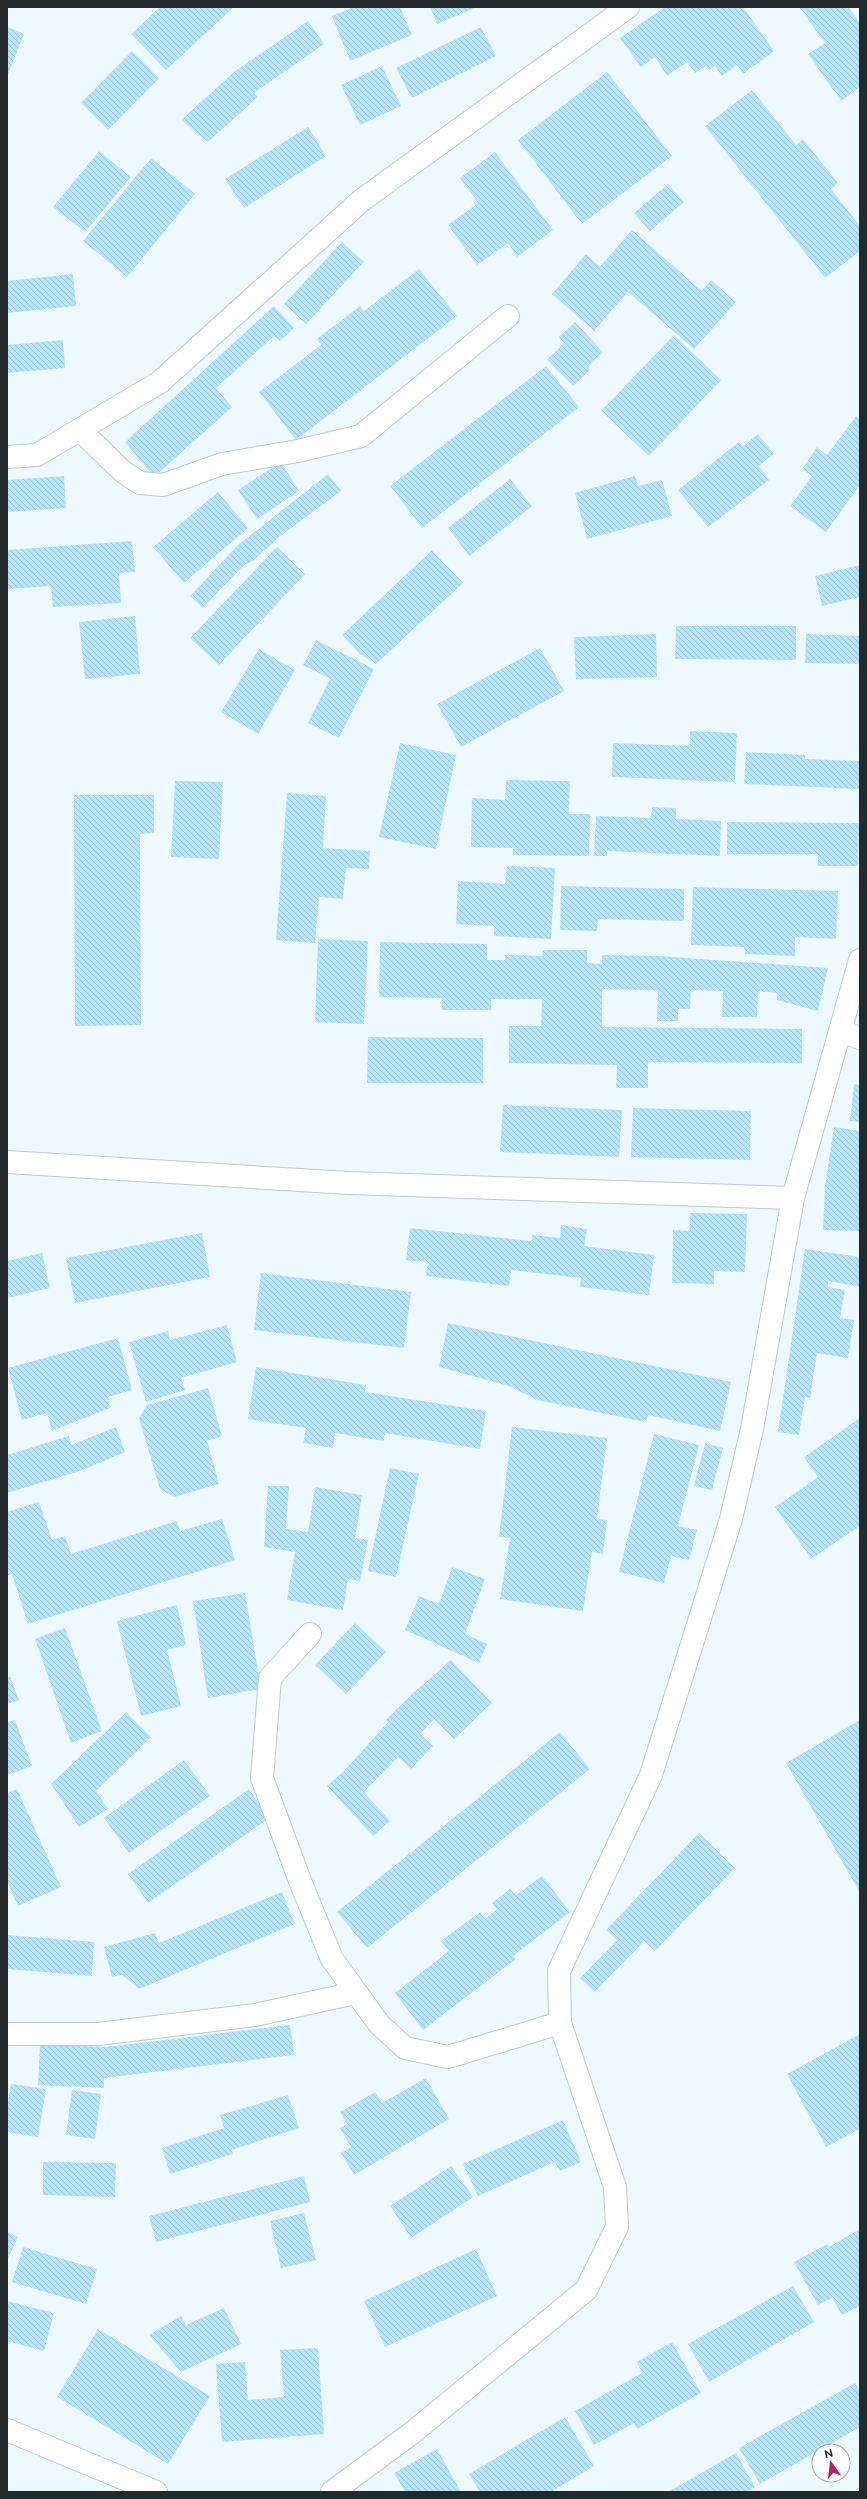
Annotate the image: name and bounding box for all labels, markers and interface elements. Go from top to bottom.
north arrow [811,2443,851,2483]
text: N [823,2446,834,2461]

